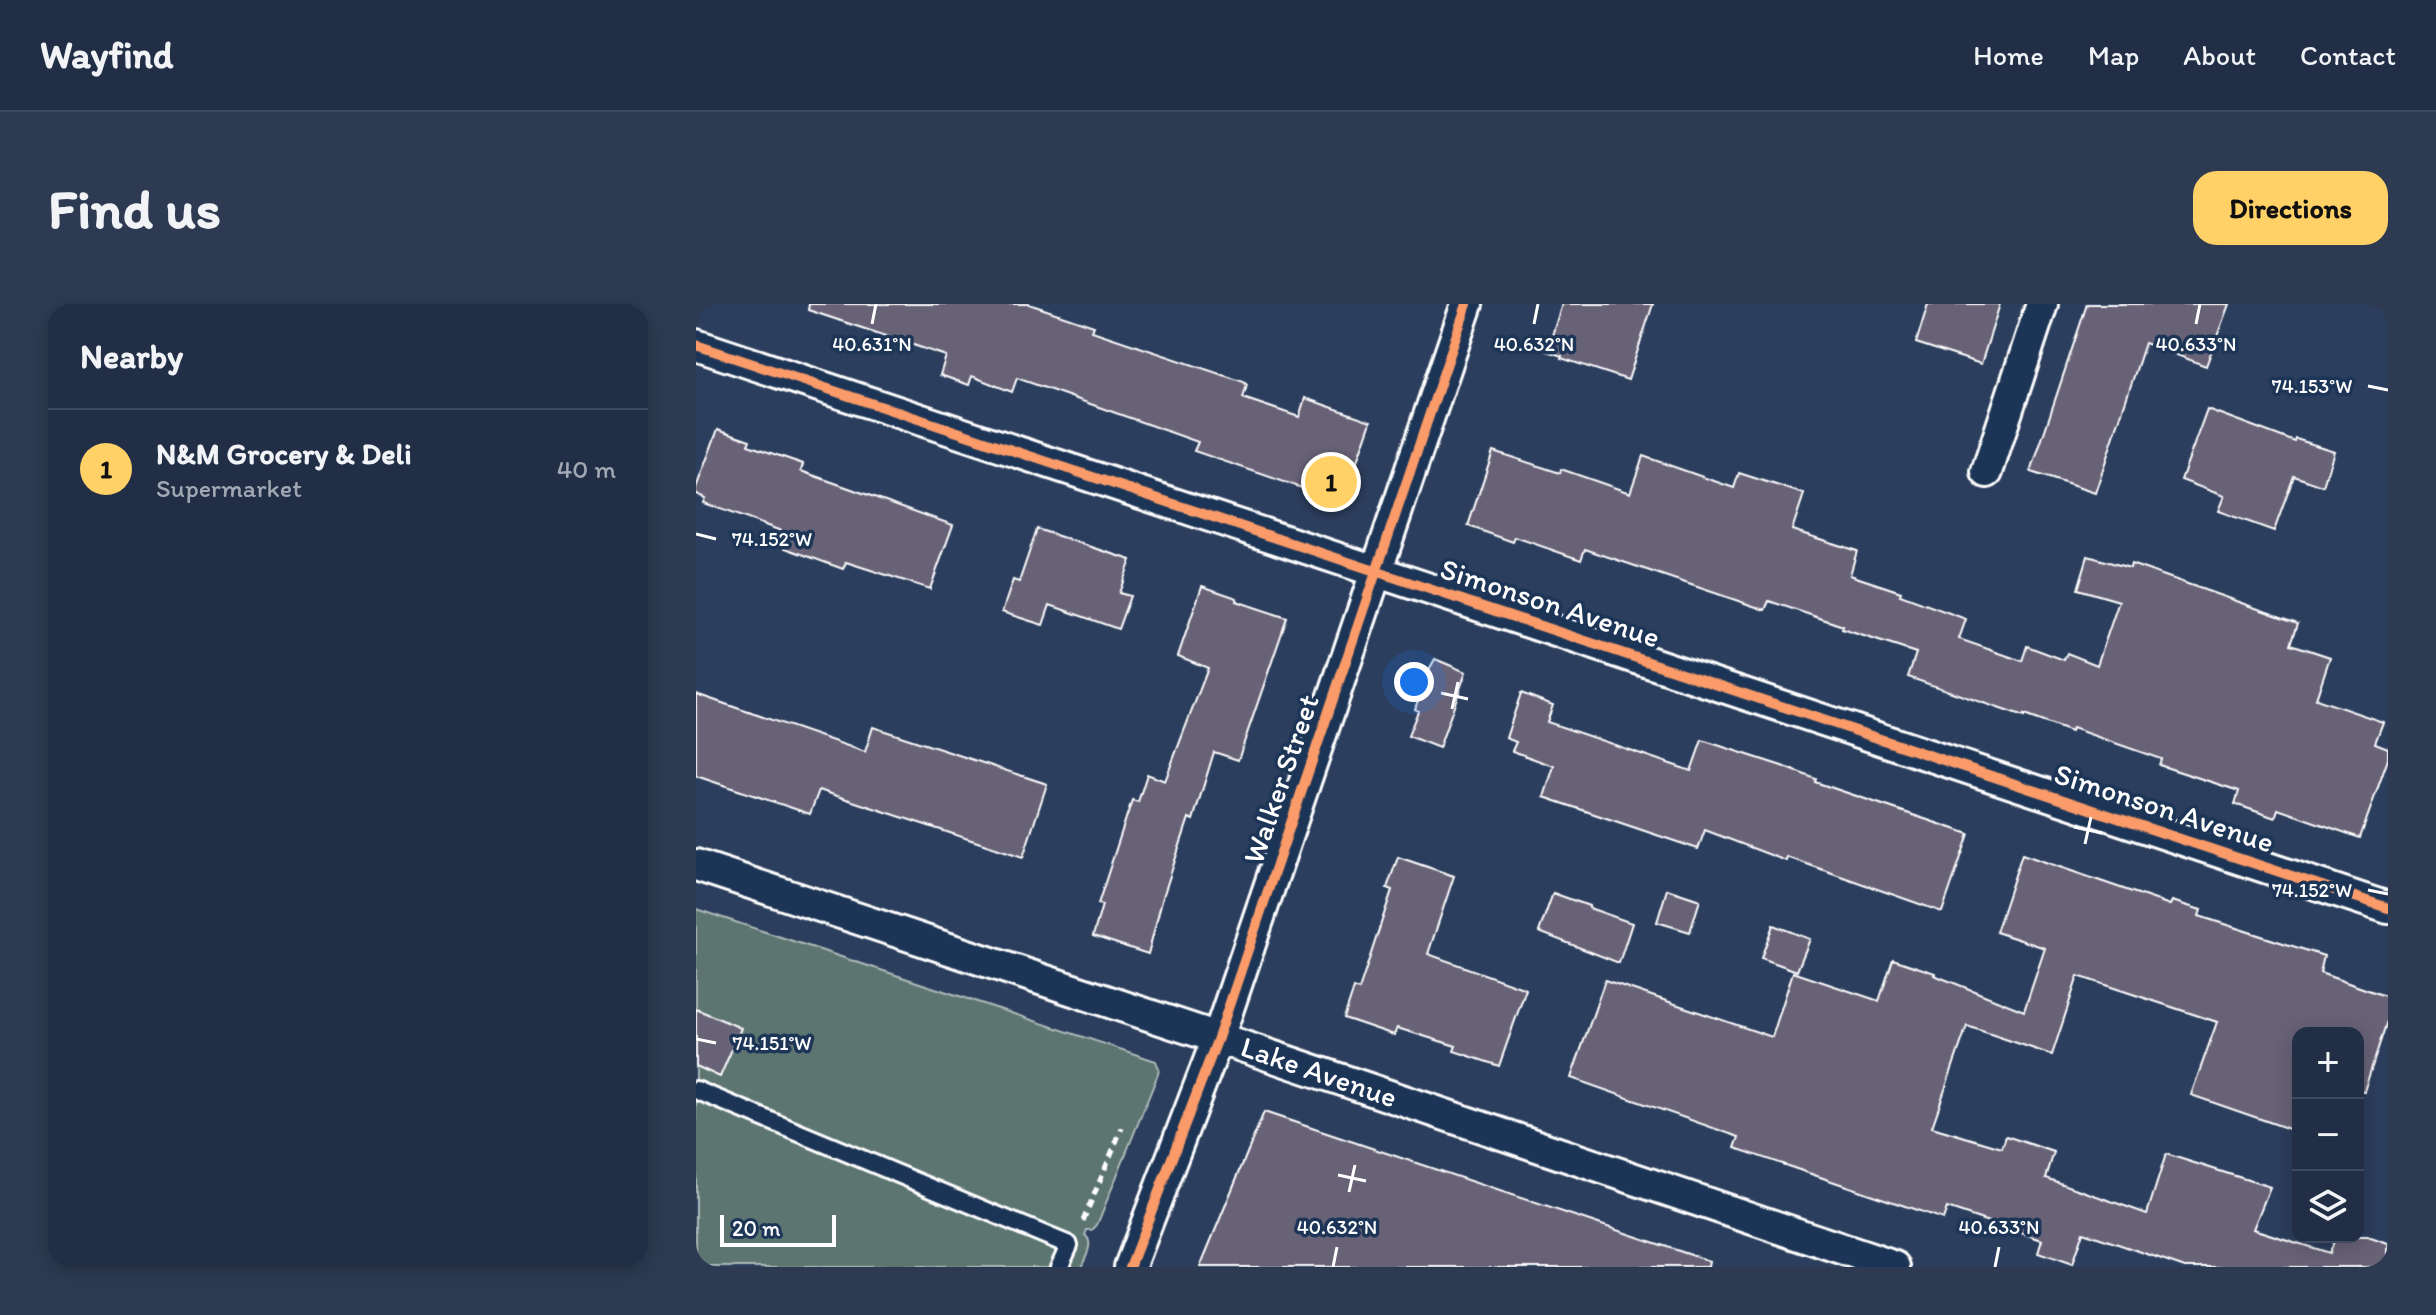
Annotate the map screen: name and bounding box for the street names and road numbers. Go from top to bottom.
street label: Simonson Avenue [1436,550,1665,655]
street label: Walker Street [1234,689,1327,868]
street label: Simonson Avenue [2050,755,2279,860]
street label: Lake Avenue [1236,1028,1402,1116]

